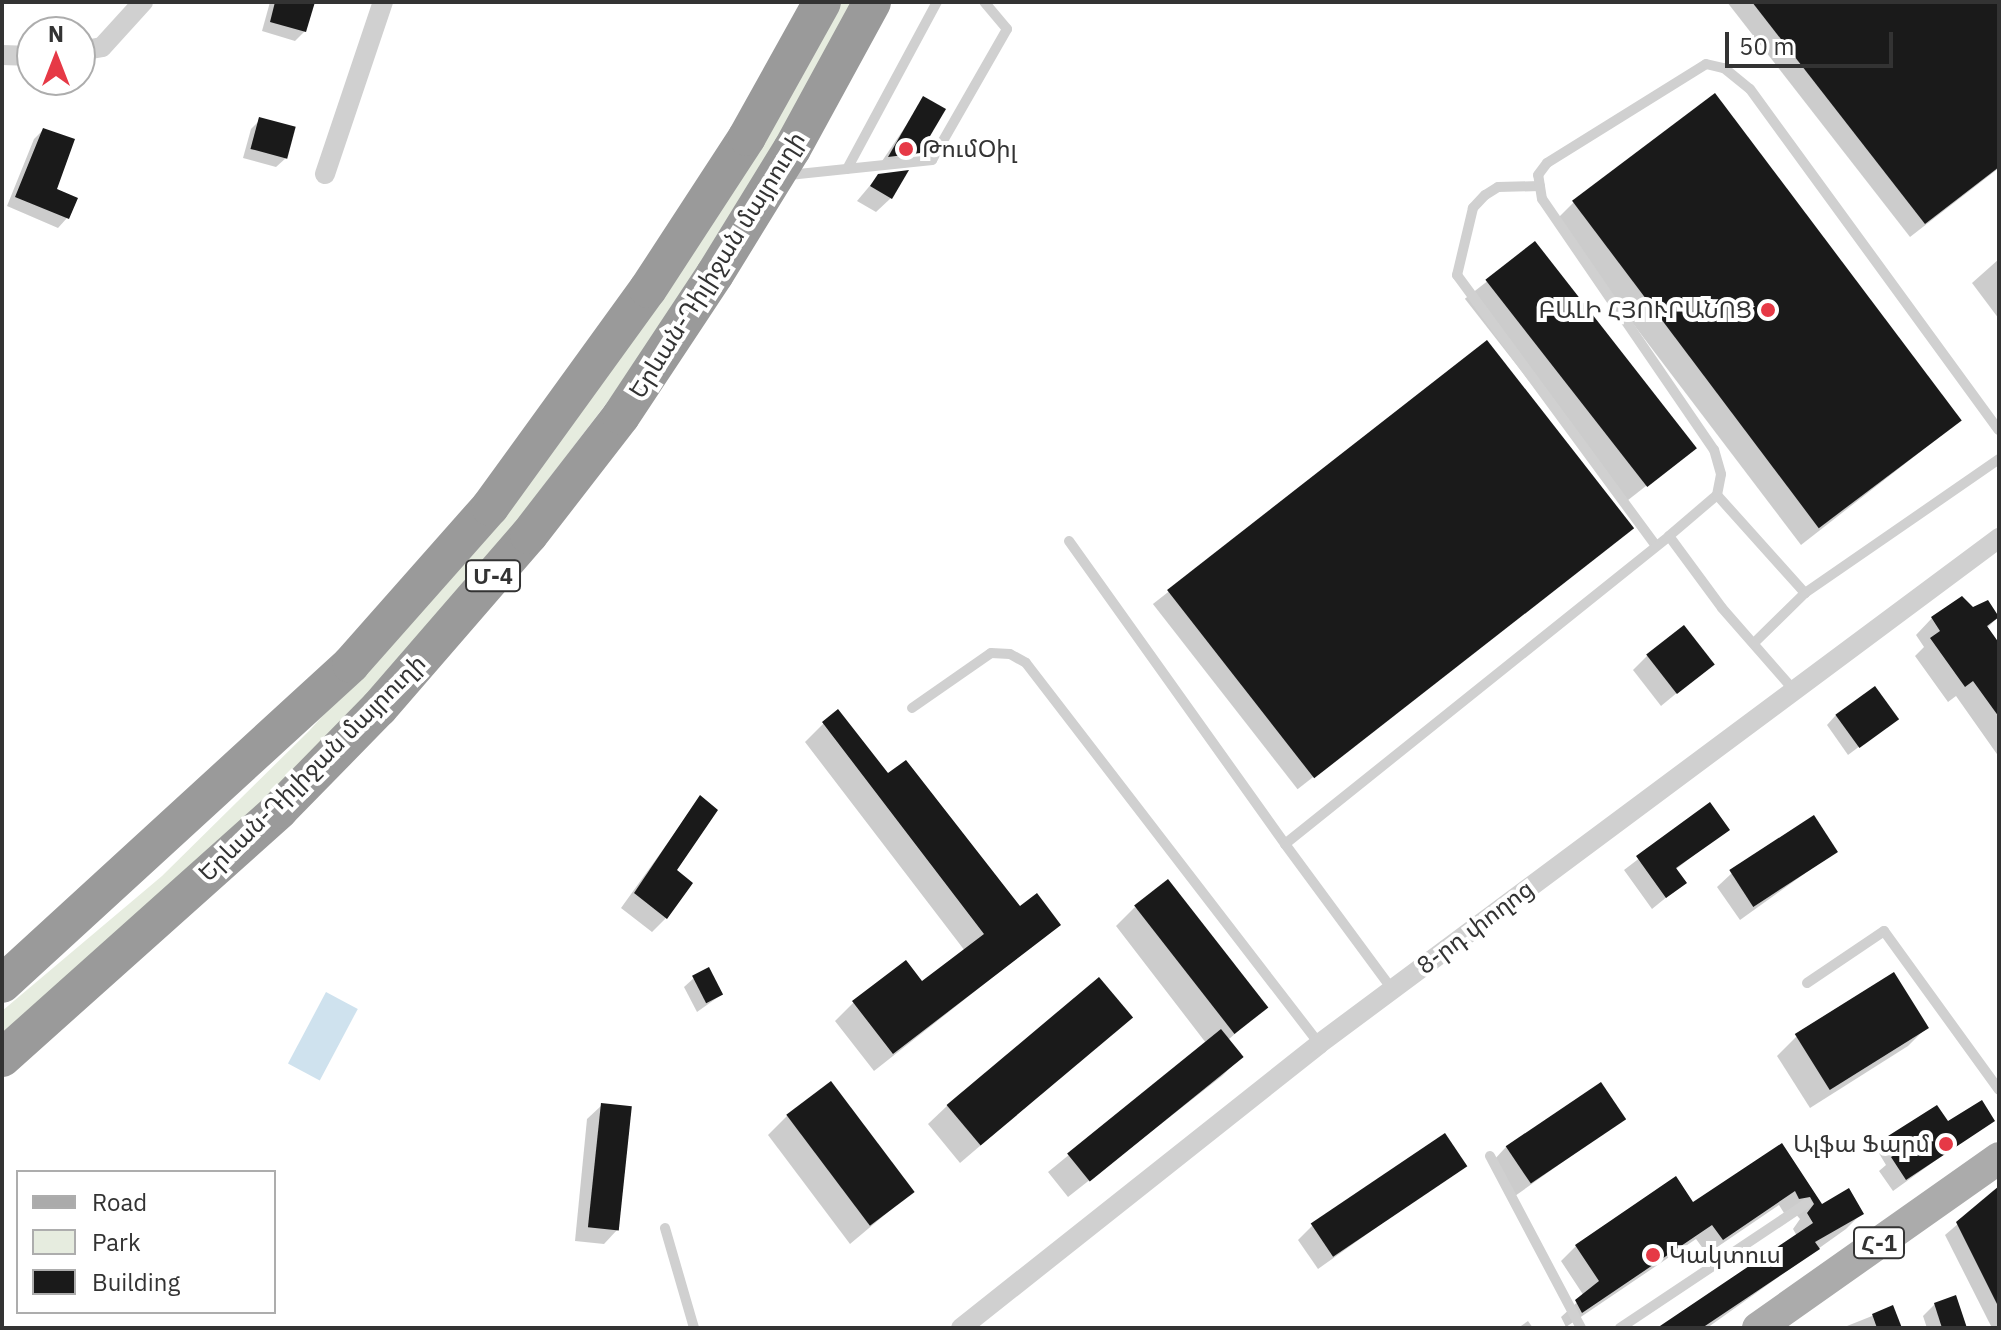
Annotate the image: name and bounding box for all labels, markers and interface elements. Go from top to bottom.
north arrow [16,16,96,96]
scale bar [1729,16,1897,66]
text: N [48,19,64,48]
text: 50 m [1739,30,1794,62]
street label: Երևան-Դիլիջան մայրուղի [623,126,811,404]
place label: ԹումՕիլ [922,135,1017,163]
marker: ԹումՕիլ [897,140,915,158]
place label: ԲԱԼԻ ՀՅՈՒՐԱՆՈՑ [1539,296,1752,324]
marker: ԲԱԼԻ ՀՅՈՒՐԱՆՈՑ [1759,301,1777,319]
road number: Մ-4 [465,558,521,594]
street label: Երևան-Դիլիջան մայրուղի [193,649,431,887]
street label: 8-րդ փողոց [1411,874,1539,980]
place label: Ալֆա Ֆարմ [1793,1130,1930,1158]
marker: Ալֆա Ֆարմ [1937,1135,1955,1153]
legend [16,1170,276,1314]
text: Road [92,1186,147,1218]
road number: Հ-1 [1853,1225,1905,1261]
text: Park [92,1226,141,1258]
place label: Կակտուս [1669,1241,1781,1269]
marker: Կակտուս [1644,1246,1662,1264]
text: Building [92,1266,180,1298]

